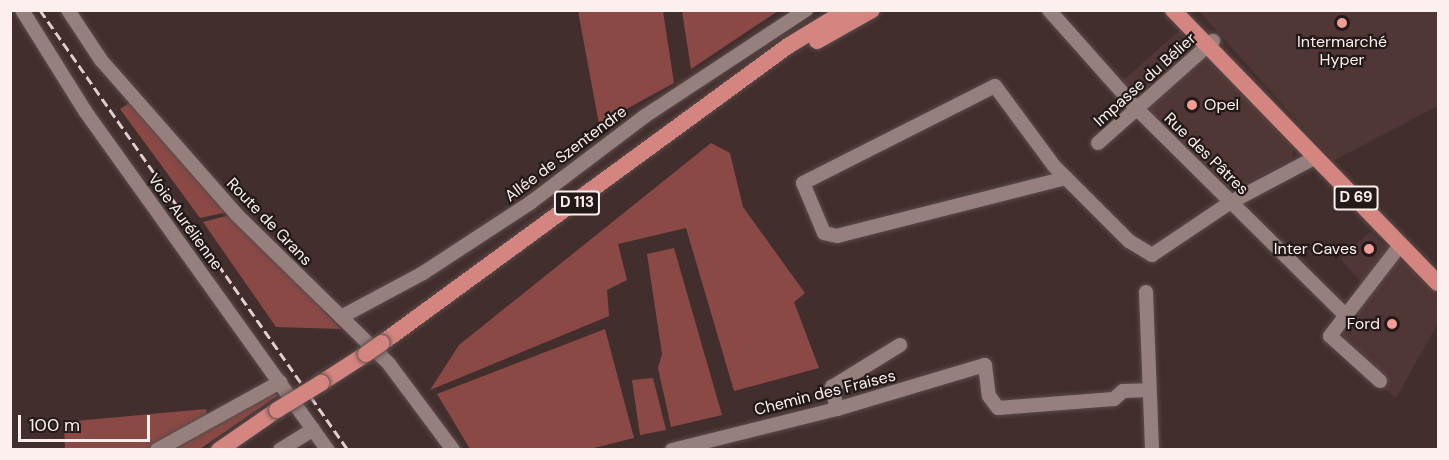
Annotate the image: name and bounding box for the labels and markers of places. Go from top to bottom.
marker: Intermarché Hyper [1335,16,1349,30]
place label: Intermarché Hyper [1297,32,1387,70]
place label: Opel [1204,95,1239,115]
marker: Opel [1185,98,1199,112]
place label: Inter Caves [1274,239,1357,259]
marker: Inter Caves [1362,242,1376,256]
place label: Ford [1347,314,1380,334]
marker: Ford [1385,317,1399,331]

